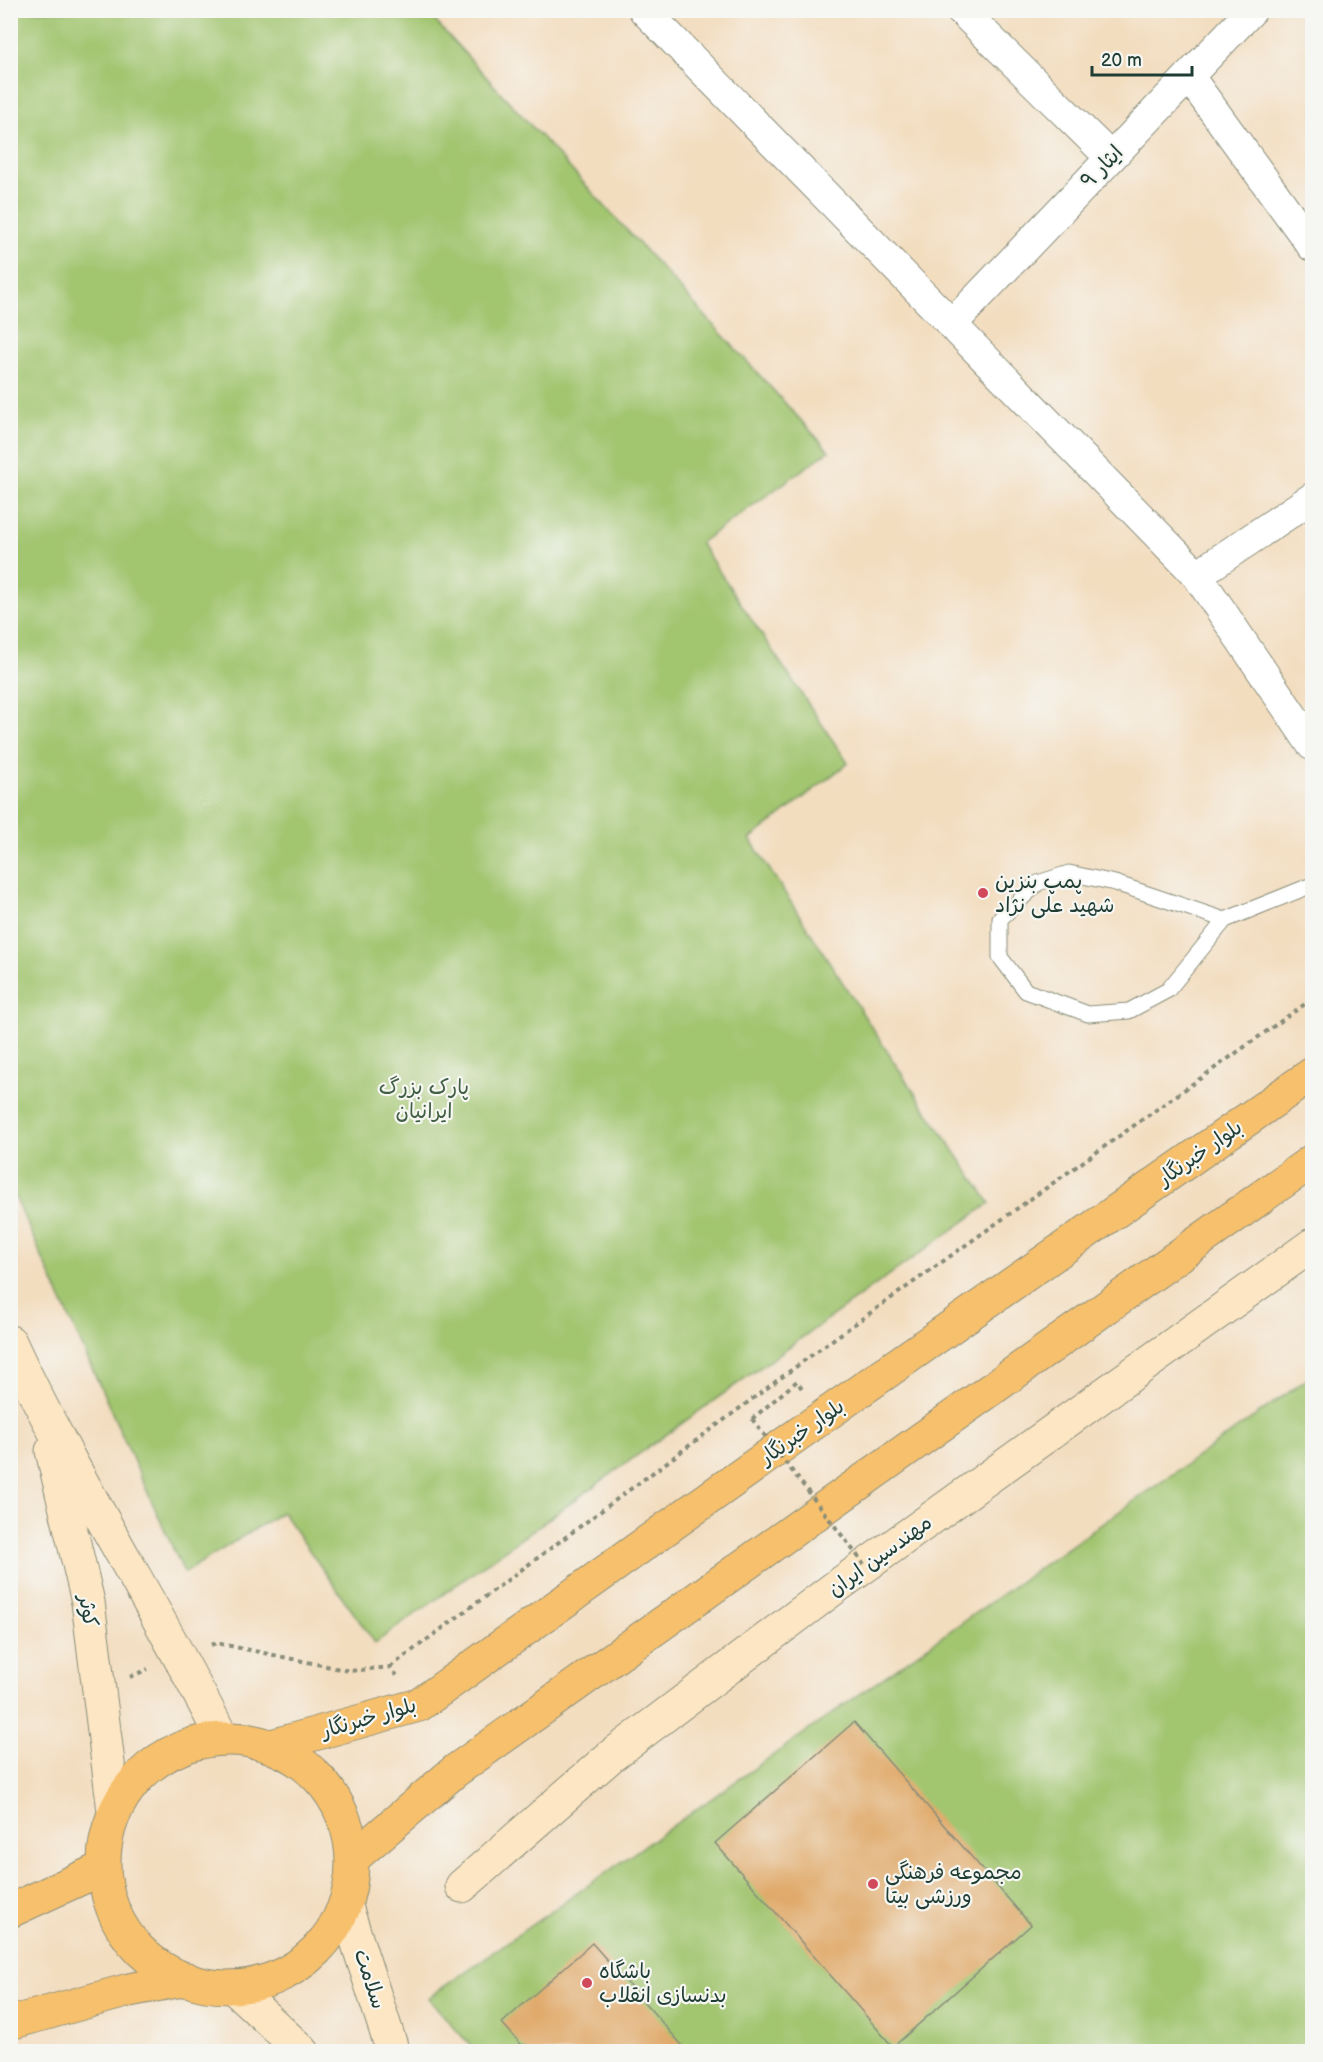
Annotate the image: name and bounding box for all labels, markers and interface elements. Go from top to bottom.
scale bar [1092,39,1192,77]
text: 20 m [1101,50,1142,71]
street label: ایثار ۹ [1076,140,1128,194]
place label: پمپ بنزین شهید علی نژاد [995,869,1114,919]
marker: پمپ بنزین شهید علی نژاد [976,886,990,900]
park label: پارک بزرگ ایرانیان [379,1075,469,1124]
street label: بلوار خبرنگار [1151,1115,1247,1192]
street label: بلوار خبرنگار [753,1394,849,1471]
street label: مهندسین ایران [823,1510,937,1602]
street label: کوثر [73,1591,103,1629]
street label: بلوار خبرنگار [317,1693,419,1744]
place label: مجموعه فرهنگی ورزشی بیتا [885,1860,1022,1910]
marker: مجموعه فرهنگی ورزشی بیتا [866,1877,880,1891]
street label: سلامت [349,1946,391,2012]
place label: باشگاه بدنسازی انقلاب [599,1959,727,2008]
marker: باشگاه بدنسازی انقلاب [580,1976,594,1990]

